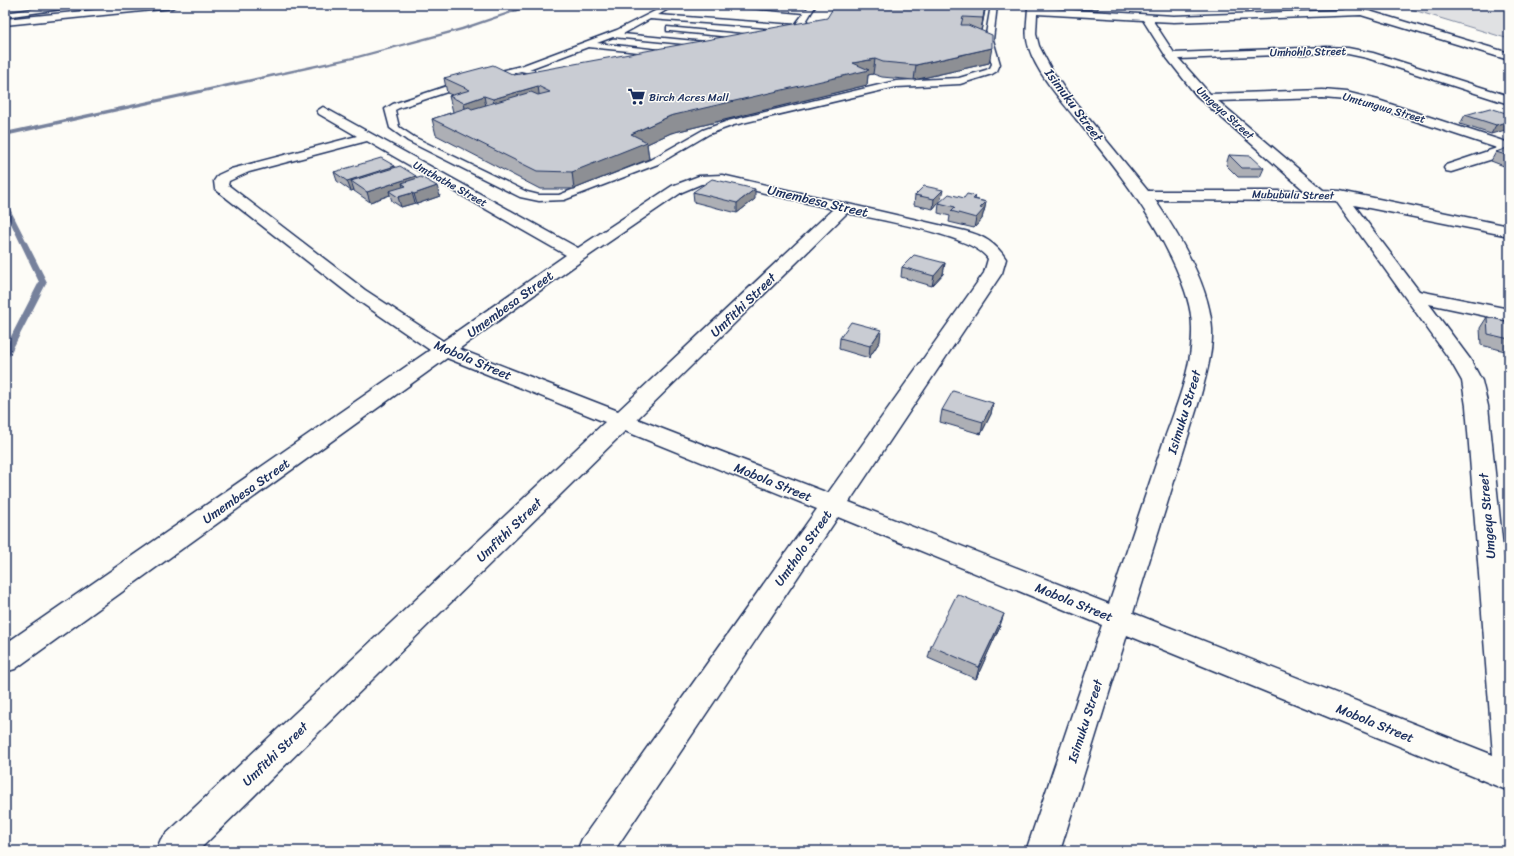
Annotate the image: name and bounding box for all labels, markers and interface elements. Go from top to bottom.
street label: Umhohlo Street [1270,42,1347,62]
street label: Isimuku Street [1038,63,1110,147]
street label: Umgeya Street [1192,82,1259,145]
supermarket icon: Birch Acres Mall [626,87,646,107]
street label: Umtungwa Street [1340,87,1428,129]
place label: Birch Acres Mall [649,88,729,107]
street label: Umthathe Street [409,156,491,212]
street label: Umembesa Street [765,178,871,224]
street label: Mububulu Street [1252,185,1335,205]
street label: Umembesa Street [462,264,559,344]
street label: Umfithi Street [704,267,782,343]
street label: Mobola Street [431,333,516,387]
street label: Isimuku Street [1160,366,1208,458]
street label: Umembesa Street [197,452,295,530]
street label: Mobola Street [731,456,816,508]
street label: Umgeya Street [1472,472,1502,560]
street label: Umfithi Street [470,492,548,568]
street label: Umtholo Street [768,505,838,591]
street label: Mobola Street [1032,576,1117,628]
street label: Isimuku Street [1060,675,1110,767]
street label: Mobola Street [1333,697,1418,749]
street label: Umfithi Street [236,716,314,792]

